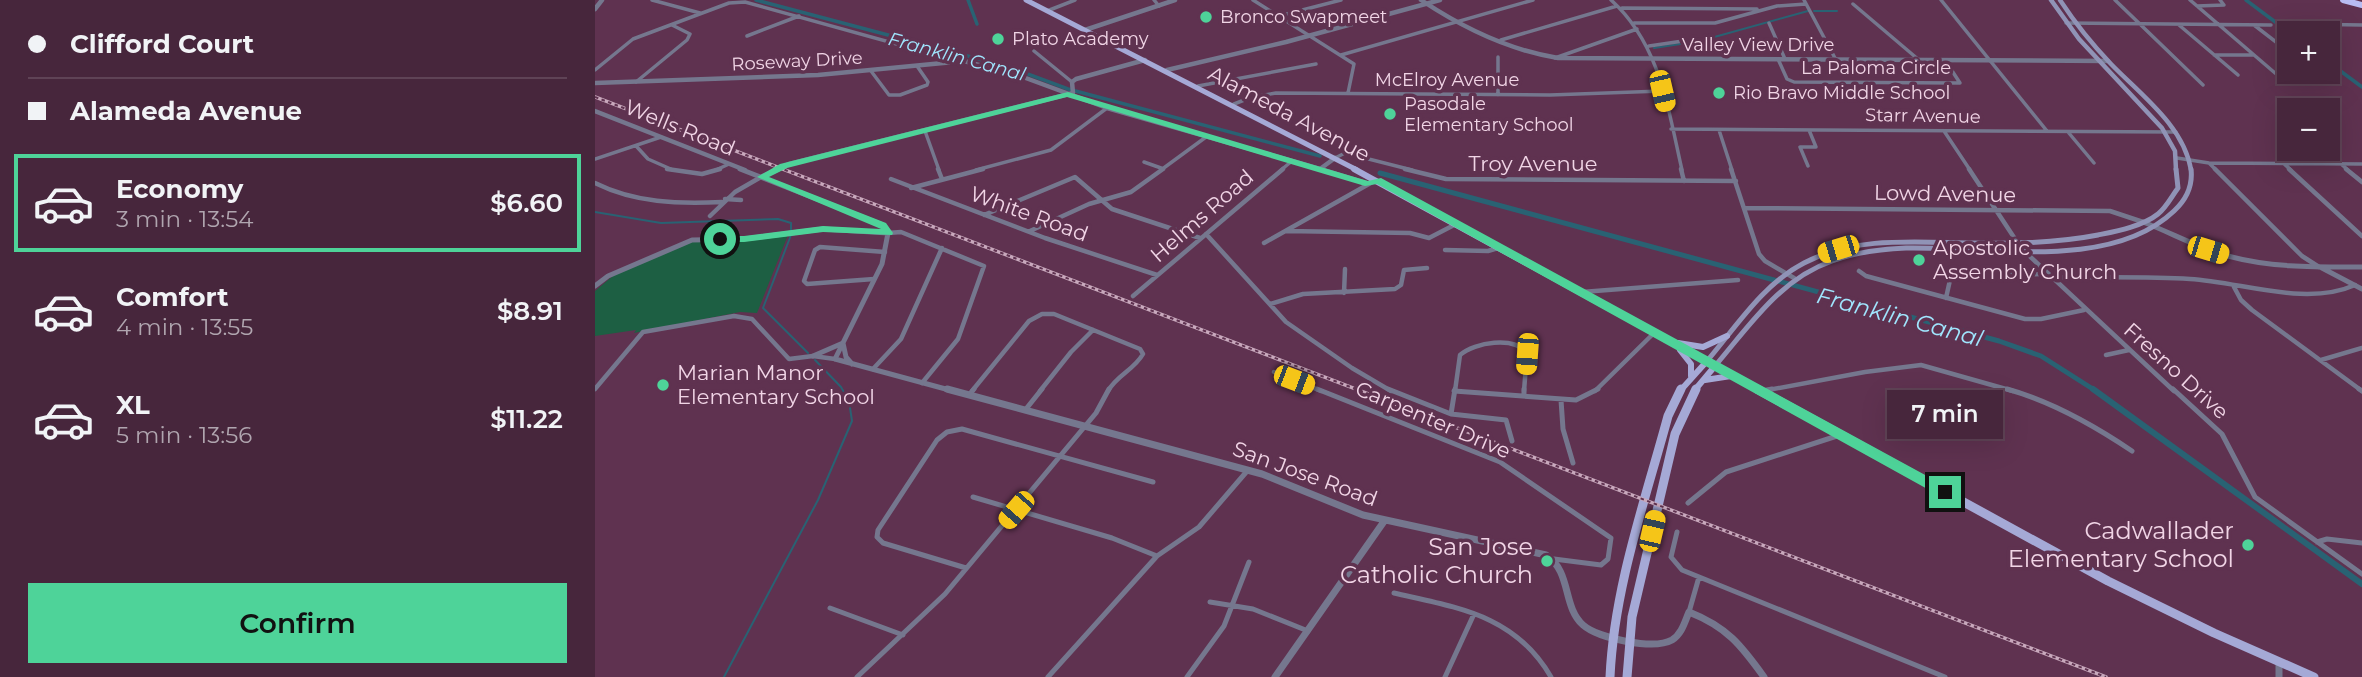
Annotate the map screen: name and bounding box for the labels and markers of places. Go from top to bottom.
place label: Bronco Swapmeet [1220,6,1387,28]
marker: Bronco Swapmeet [1198,9,1214,25]
place label: Plato Academy [1012,28,1149,50]
marker: Plato Academy [990,31,1006,47]
place label: Rio Bravo Middle School [1733,82,1950,104]
marker: Rio Bravo Middle School [1711,85,1727,101]
place label: Pasodale Elementary School [1404,93,1574,136]
marker: Pasodale Elementary School [1382,106,1398,122]
place label: Apostolic Assembly Church [1933,235,2117,284]
marker: Apostolic Assembly Church [1911,252,1927,268]
place label: Marian Manor Elementary School [677,360,875,409]
marker: Marian Manor Elementary School [655,377,671,393]
place label: Cadwallader Elementary School [2008,516,2234,573]
place label: San Jose Catholic Church [1340,532,1533,589]
marker: Cadwallader Elementary School [2240,537,2256,553]
marker: San Jose Catholic Church [1539,553,1555,569]

